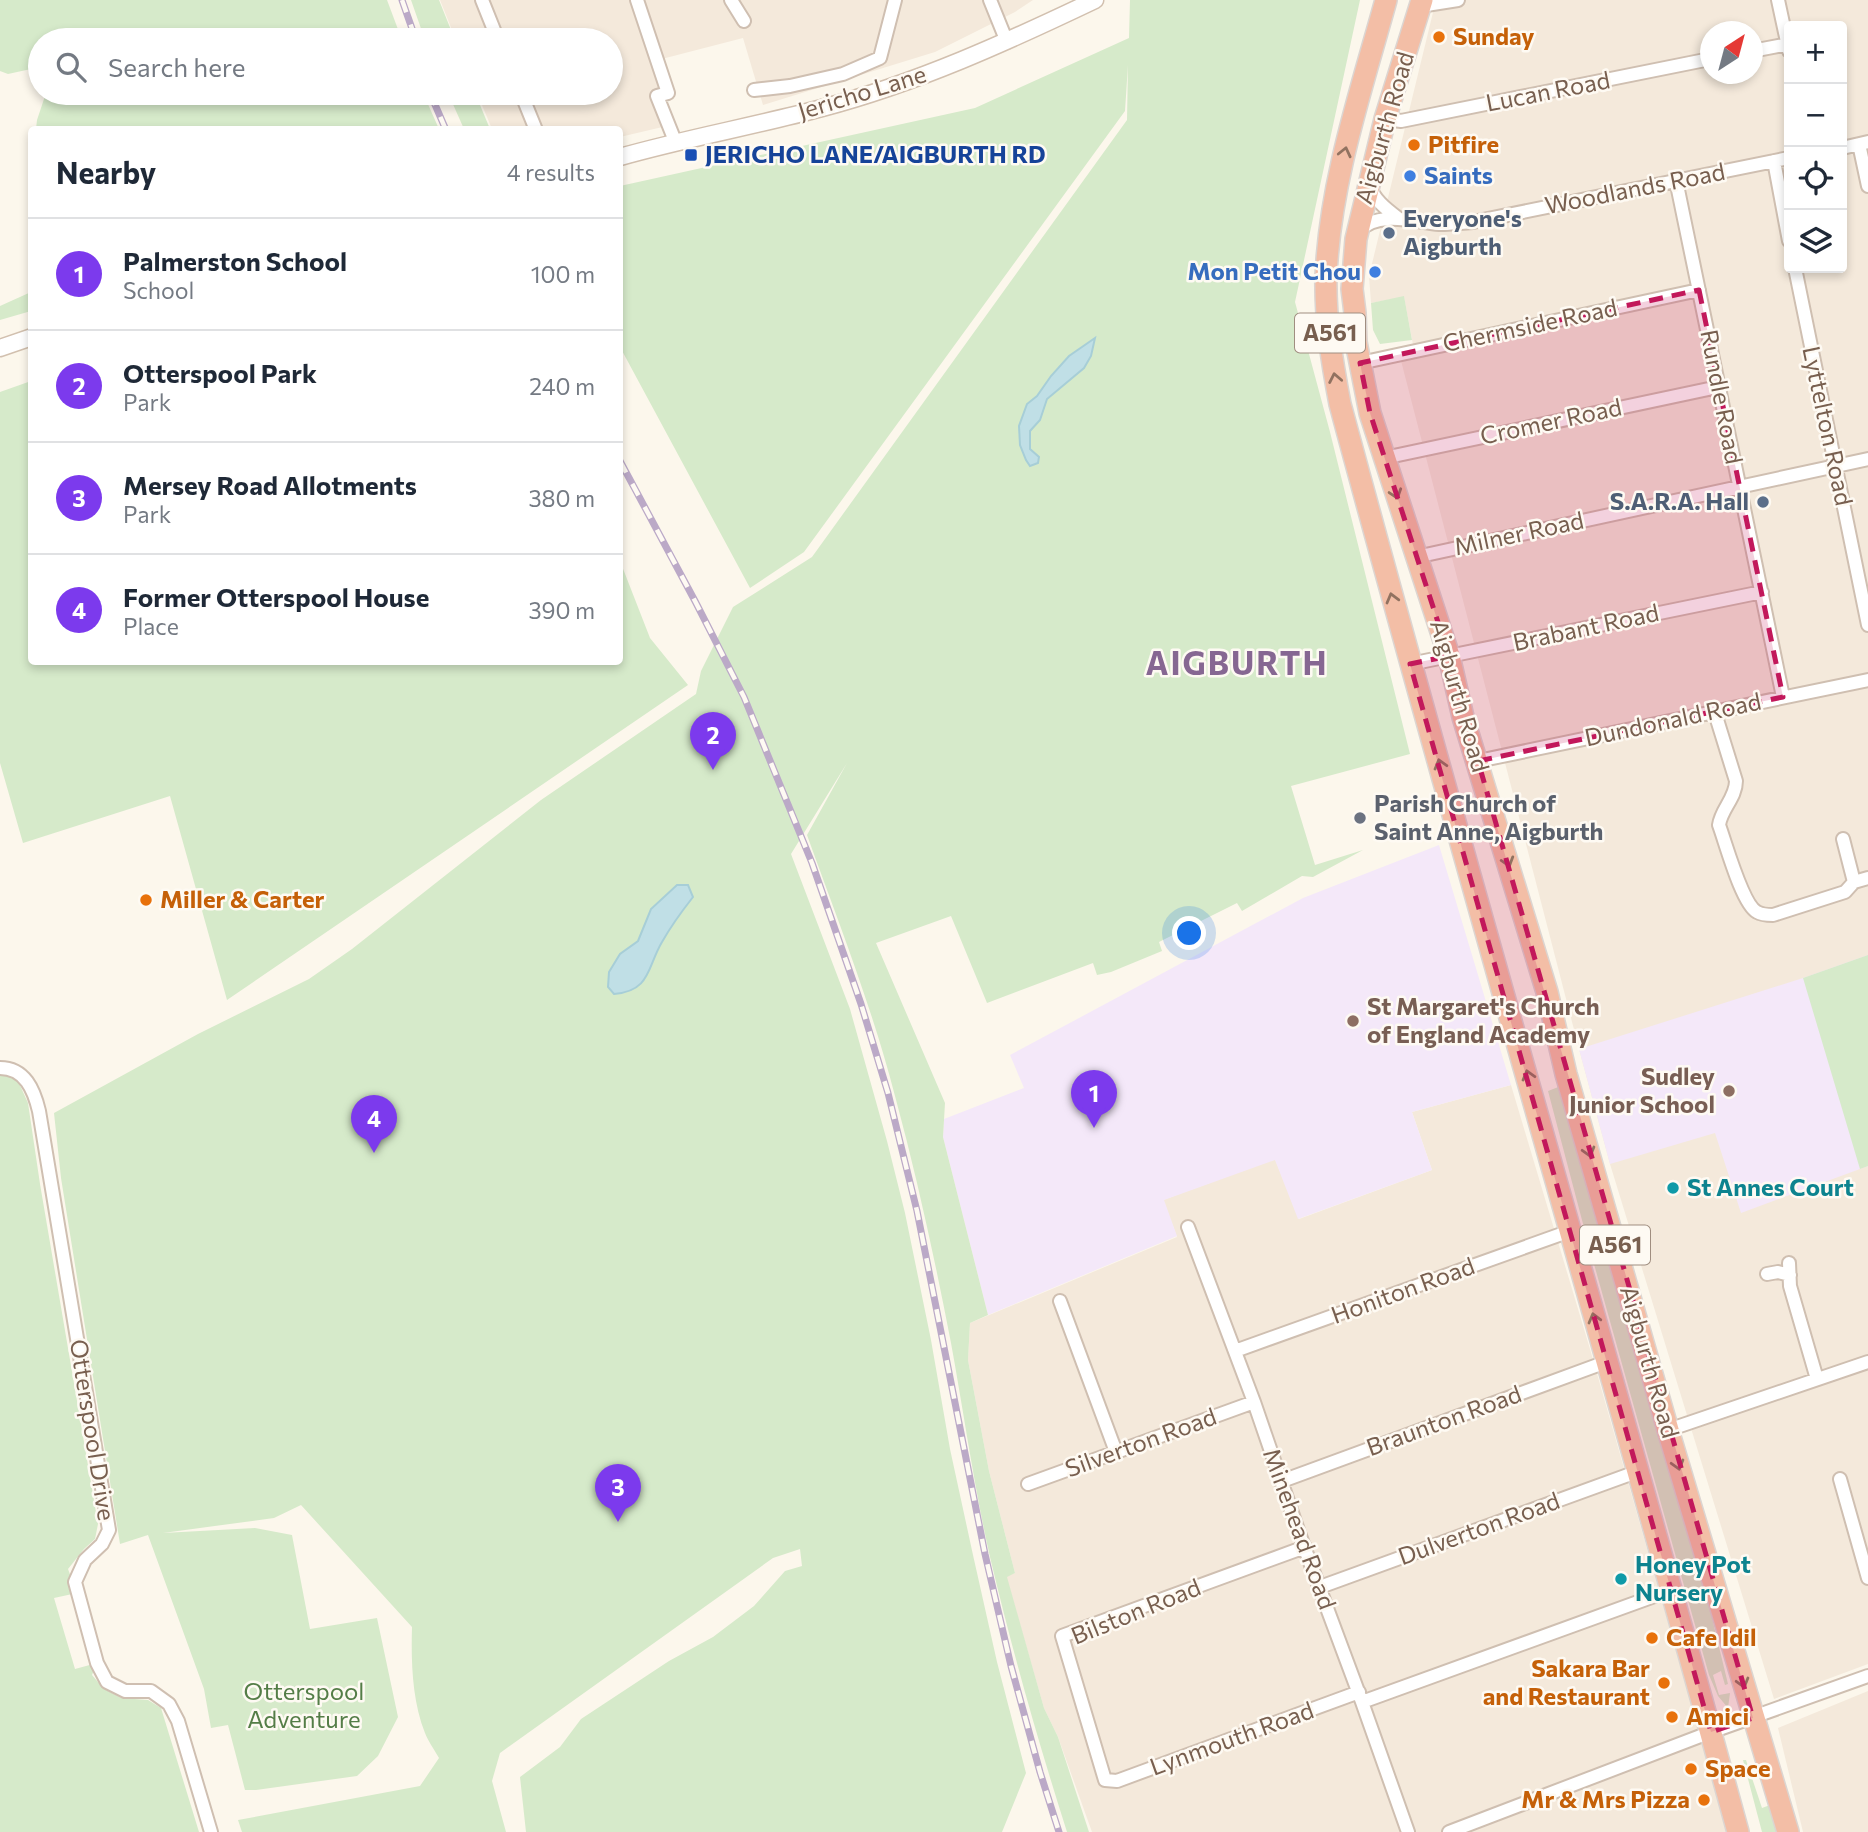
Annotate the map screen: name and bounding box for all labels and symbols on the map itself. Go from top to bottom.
place label: Sunday [1453,21,1535,50]
north arrow [1700,21,1763,84]
marker: Sunday [1431,29,1447,45]
street label: Aigburth Road [1348,48,1419,207]
street label: Jericho Lane [794,58,929,125]
street label: Lucan Road [1483,64,1612,117]
place label: Pitfire [1428,129,1499,158]
marker: Pitfire [1406,137,1422,153]
place label: JERICHO LANE/AIGBURTH RD [705,139,1046,168]
one-way arrow [1336,146,1351,158]
marker: JERICHO LANE/AIGBURTH RD [683,147,699,163]
street label: Woodlands Road [1542,156,1727,219]
place label: Saints [1424,160,1493,189]
marker: Saints [1402,168,1418,184]
place label: Everyone's Aigburth [1403,203,1522,260]
marker: Everyone's Aigburth [1381,225,1397,241]
place label: Mon Petit Chou [1188,256,1361,285]
marker: Mon Petit Chou [1367,264,1383,280]
street label: Chermside Road [1440,292,1620,357]
road number: A561 [1295,314,1365,352]
street label: Rundle Road [1695,327,1750,466]
street label: Lyttelton Road [1797,343,1860,508]
one-way arrow [1329,372,1344,384]
street label: Cromer Road [1477,391,1624,450]
place label: S.A.R.A. Hall [1610,486,1749,515]
one-way arrow [1388,487,1402,500]
marker: S.A.R.A. Hall [1755,494,1771,510]
street label: Milner Road [1451,505,1586,560]
one-way arrow [1386,592,1400,604]
street label: Brabant Road [1510,597,1661,656]
street label: Aigburth Road [1425,616,1496,775]
district label: AIGBURTH [1145,642,1329,682]
street label: Dundonald Road [1582,686,1764,751]
pin: 2 [690,712,736,770]
one-way arrow [1434,759,1448,771]
place label: Parish Church of Saint Anne, Aigburth [1374,788,1603,845]
marker: Parish Church of Saint Anne, Aigburth [1352,810,1368,826]
one-way arrow [1500,856,1515,868]
place label: Miller & Carter [160,884,325,913]
marker: Miller & Carter [138,892,154,908]
your location [1172,916,1206,950]
place label: St Margaret's Church of England Academy [1367,991,1600,1048]
marker: St Margaret's Church of England Academy [1345,1013,1361,1029]
place label: Sudley Junior School [1569,1061,1715,1118]
one-way arrow [1521,1069,1536,1081]
pin: 1 [1071,1070,1117,1128]
marker: Sudley Junior School [1721,1083,1737,1099]
pin: 4 [351,1095,397,1153]
one-way arrow [1580,1146,1595,1158]
place label: St Annes Court [1687,1172,1854,1201]
marker: St Annes Court [1665,1180,1681,1196]
road number: A561 [1580,1226,1650,1264]
street label: Honiton Road [1327,1250,1478,1329]
street label: Aigburth Road [1615,1282,1686,1441]
one-way arrow [1588,1312,1603,1324]
street label: Otterspool Drive [65,1337,122,1523]
street label: Braunton Road [1362,1378,1525,1461]
street label: Silverton Road [1061,1401,1220,1482]
street label: Minehead Road [1258,1444,1343,1613]
one-way arrow [1670,1459,1685,1471]
pin: 3 [595,1464,641,1522]
street label: Dulverton Road [1394,1485,1563,1570]
place label: Honey Pot Nursery [1635,1549,1751,1606]
marker: Honey Pot Nursery [1613,1571,1629,1587]
street label: Bilston Road [1066,1572,1204,1650]
place label: Cafe Idil [1666,1622,1757,1651]
marker: Cafe Idil [1644,1630,1660,1646]
place label: Sakara Bar and Restaurant [1483,1653,1650,1710]
marker: Sakara Bar and Restaurant [1656,1675,1672,1691]
park label: Otterspool Adventure [244,1676,364,1733]
one-way arrow [1734,1677,1749,1689]
street label: Lynmouth Road [1146,1695,1317,1781]
place label: Amici [1686,1701,1749,1730]
marker: Amici [1664,1709,1680,1725]
place label: Space [1705,1753,1771,1782]
marker: Space [1683,1761,1699,1777]
place label: Mr & Mrs Pizza [1521,1784,1690,1813]
marker: Mr & Mrs Pizza [1696,1792,1712,1808]

